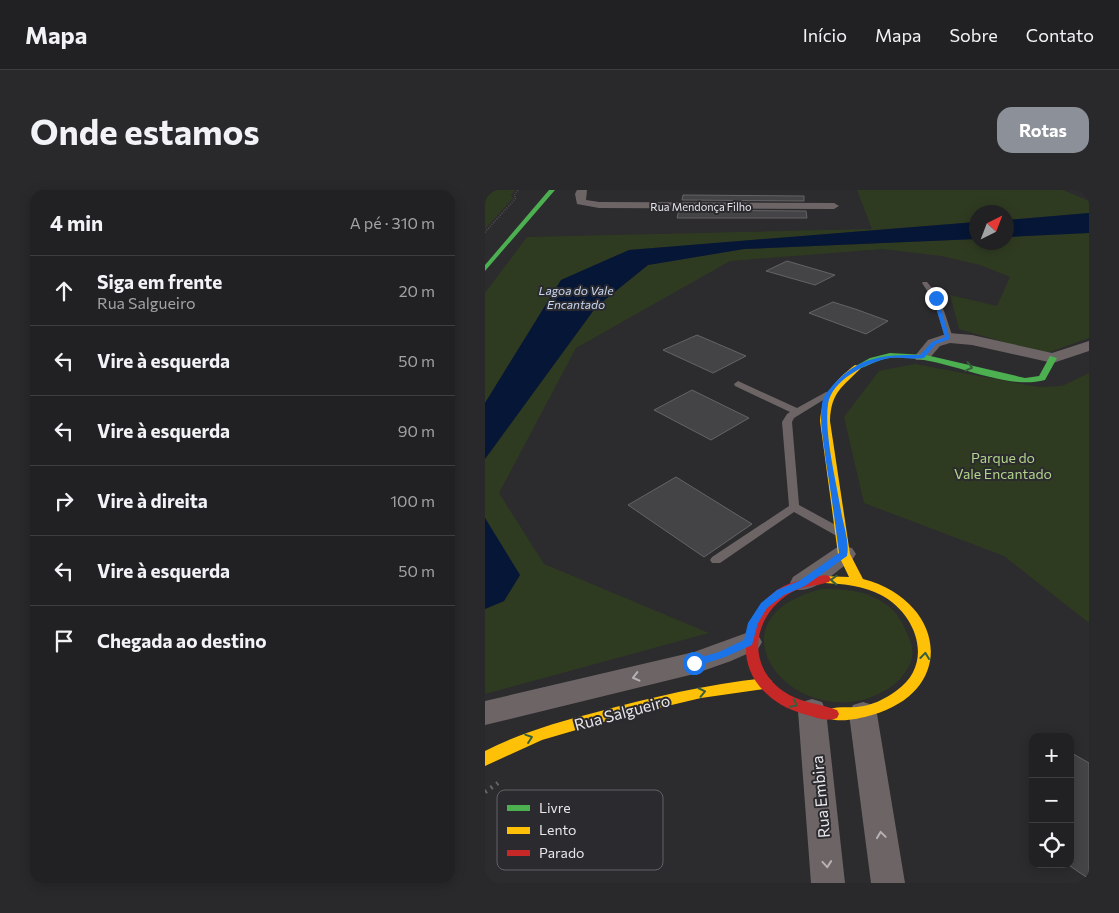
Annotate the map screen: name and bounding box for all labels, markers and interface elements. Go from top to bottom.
text: Mapa [25,20,87,49]
text: Início [803,24,847,46]
text: Mapa [875,24,921,46]
text: Sobre [949,24,998,46]
text: Contato [1026,24,1094,46]
button: Rotas [997,107,1089,153]
text: Onde estamos [30,109,260,152]
street label: Rua Mendonça Filho [650,200,752,213]
north arrow [969,205,1014,250]
text: 4 min [50,210,103,235]
text: A pé · 310 m [350,213,435,232]
text: Siga em frente [97,270,222,293]
icon: ahead [50,277,78,305]
text: 20 m [399,281,435,300]
water label: Lagoa do Vale Encantado [539,283,614,311]
route end [925,287,948,310]
text: Rua Salgueiro [97,293,196,312]
icon: left [50,347,78,375]
text: Vire à esquerda [97,349,230,372]
text: 50 m [398,351,435,370]
one-way arrow [965,361,974,372]
icon: left [50,417,78,445]
text: Vire à esquerda [97,419,230,442]
text: 90 m [398,421,435,440]
park label: Parque do Vale Encantado [954,449,1052,482]
icon: right [50,487,78,515]
text: Vire à direita [97,489,208,512]
text: 100 m [390,491,435,510]
icon: left [50,557,78,585]
text: Vire à esquerda [97,559,230,582]
text: 50 m [398,561,435,580]
one-way arrow [829,574,837,585]
icon: arrive [50,627,78,655]
text: Chegada ao destino [97,629,267,652]
route start [683,652,706,675]
one-way arrow [920,652,931,660]
one-way arrow [631,671,640,682]
one-way arrow [698,687,707,697]
street label: Rua Salgueiro [572,690,672,734]
one-way arrow [789,698,798,708]
map controls [1029,733,1074,868]
button: + [1029,733,1074,778]
one-way arrow [524,734,532,744]
street label: Rua Embira [807,755,833,839]
button: − [1029,778,1074,823]
legend [497,790,663,870]
text: Livre [539,799,571,816]
text: Lento [539,821,576,838]
button: locate [1029,823,1074,868]
one-way arrow [876,830,886,839]
text: Parado [539,844,584,861]
one-way arrow [821,860,832,868]

